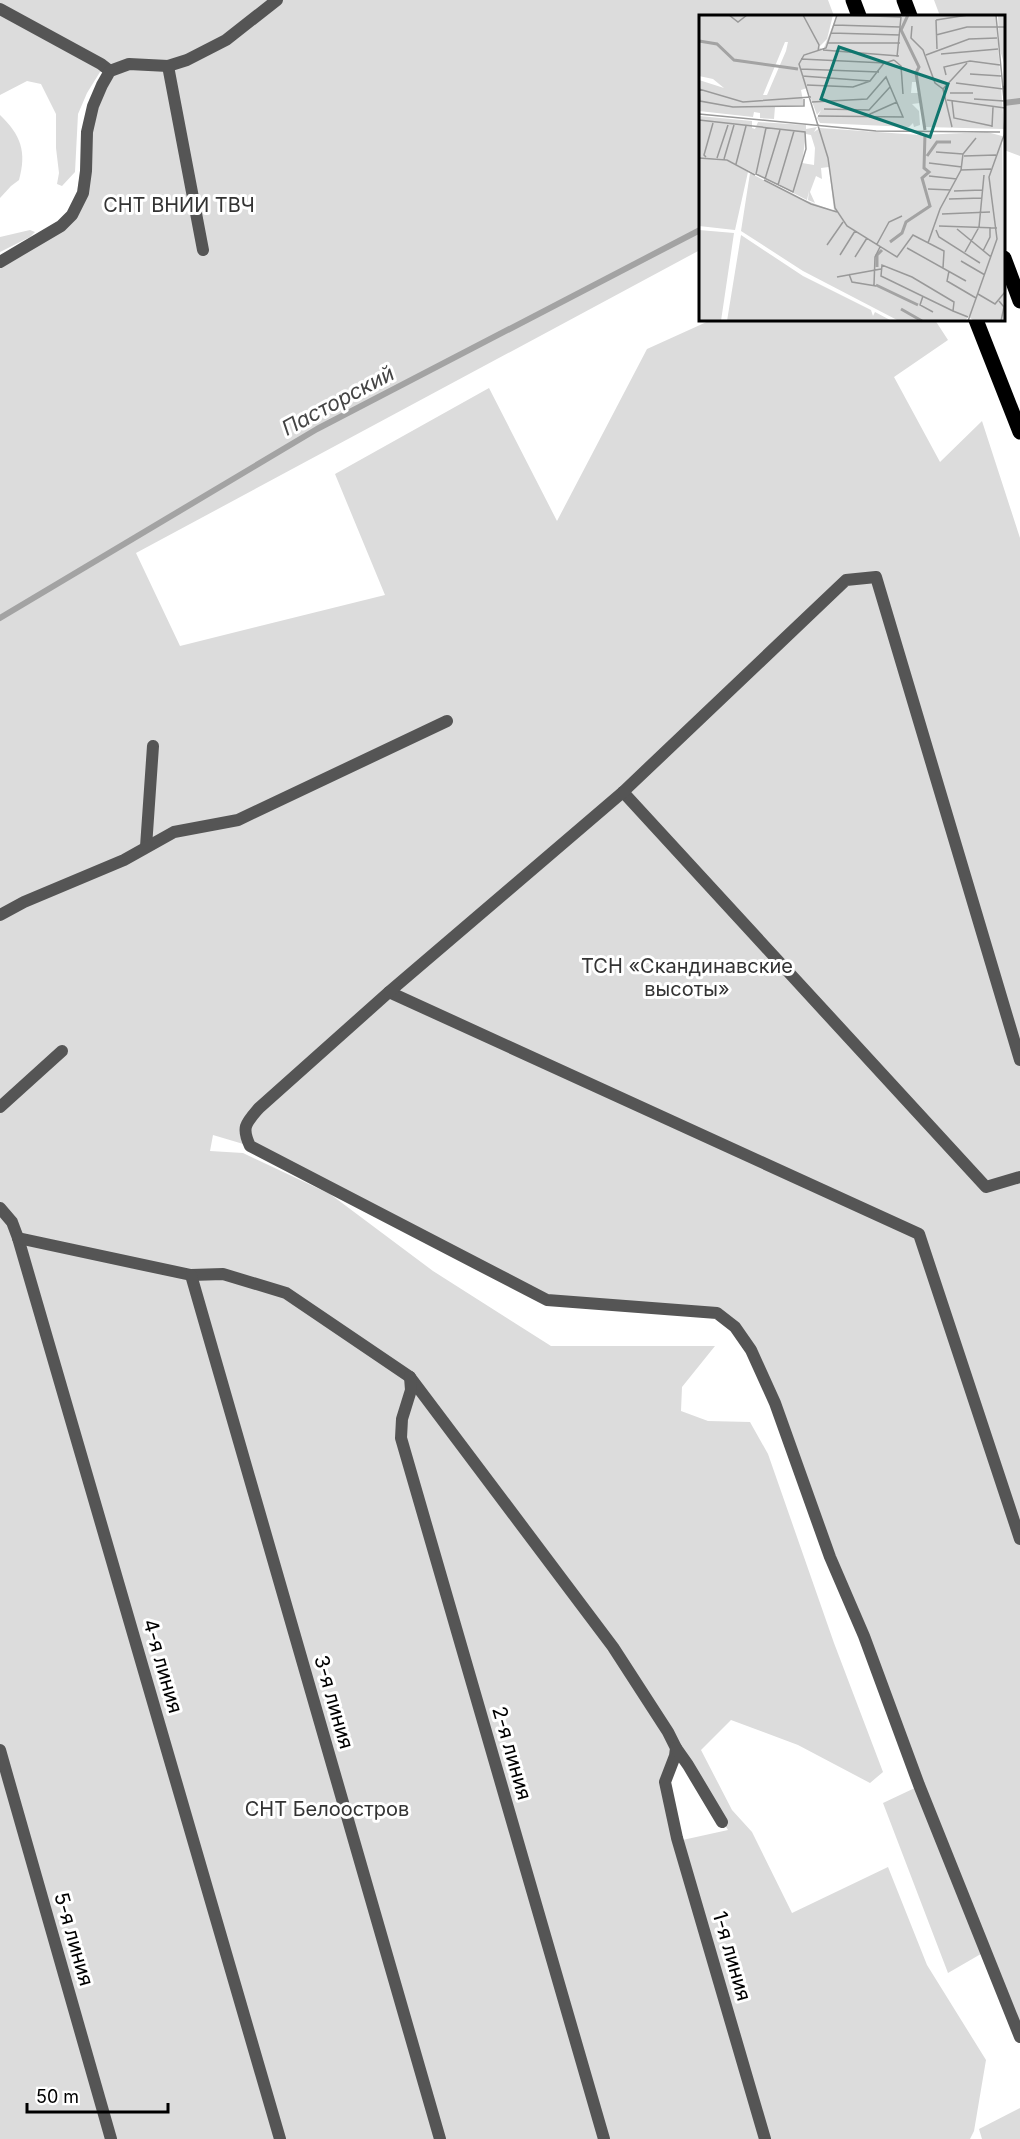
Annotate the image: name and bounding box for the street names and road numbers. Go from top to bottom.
street label: 4-я линия [138,1616,188,1716]
street label: 3-я линия [309,1652,359,1752]
street label: 2-я линия [487,1703,537,1803]
street label: 5-я линия [49,1889,99,1989]
street label: 1-я линия [708,1908,756,2004]

